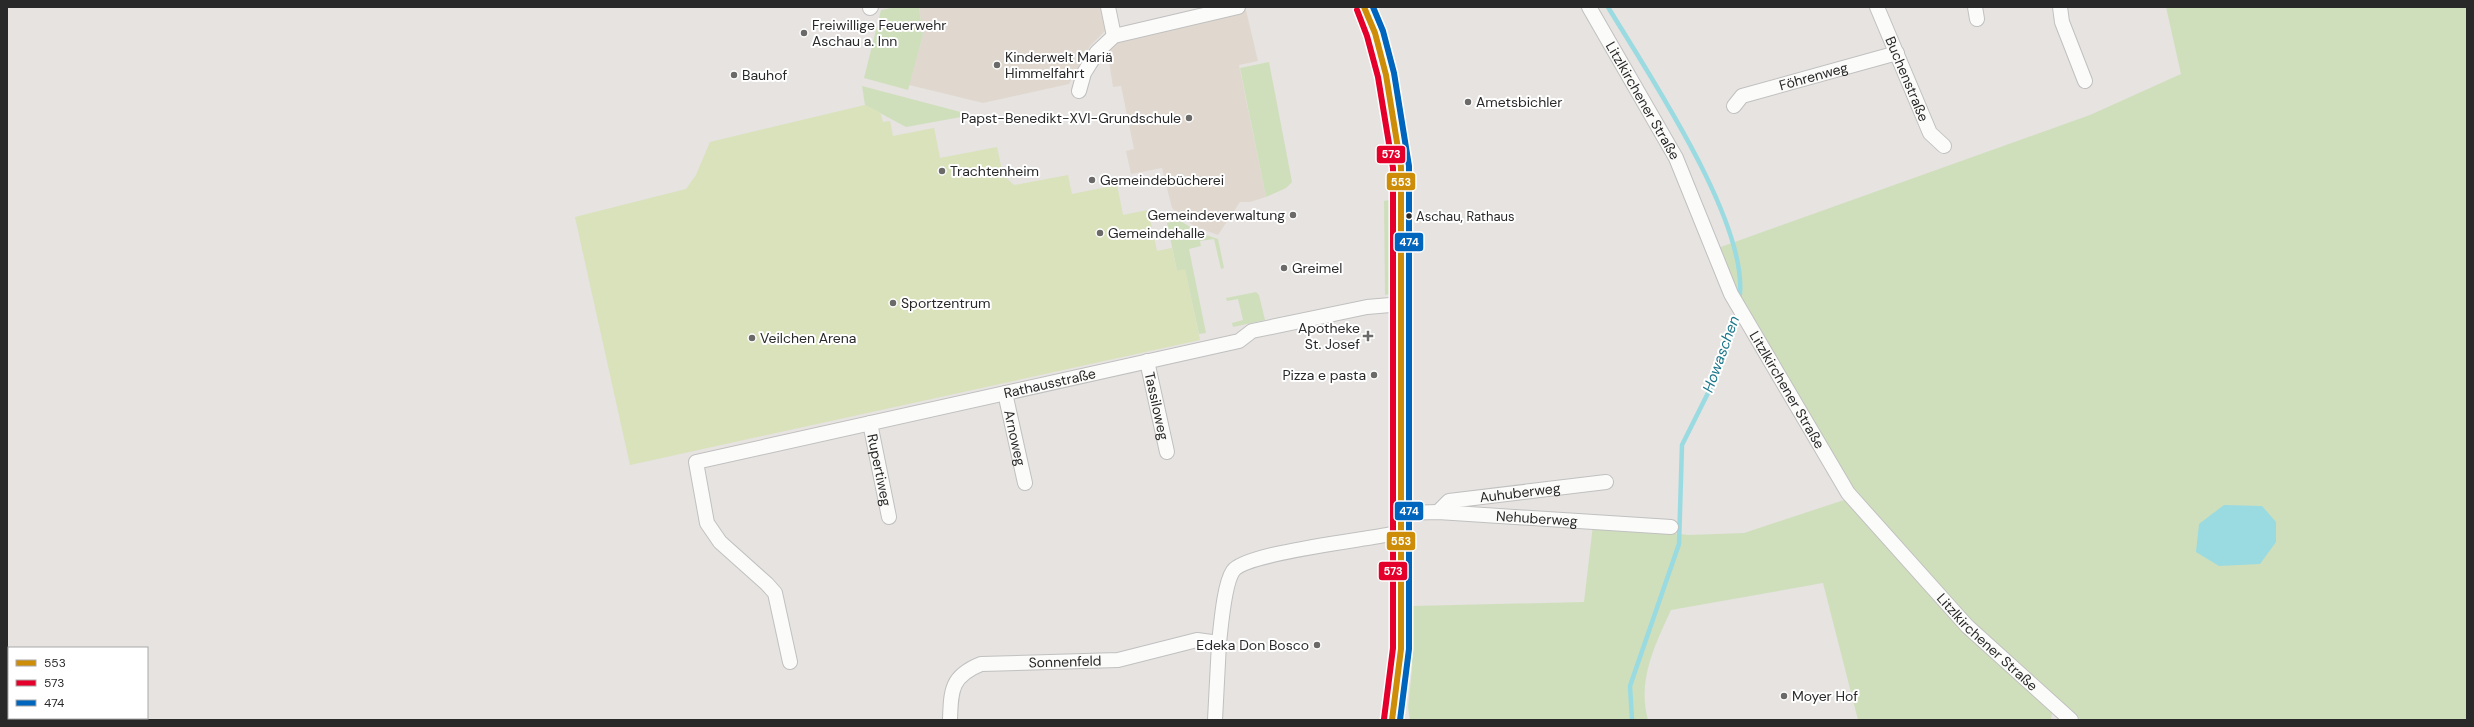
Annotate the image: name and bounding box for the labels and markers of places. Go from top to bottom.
place label: Freiwillige Feuerwehr Aschau a. Inn [812,16,946,50]
marker: Freiwillige Feuerwehr Aschau a. Inn [799,28,809,38]
place label: Kinderwelt Mariä Himmelfahrt [1005,48,1113,82]
marker: Kinderwelt Mariä Himmelfahrt [992,60,1002,70]
place label: Bauhof [742,66,787,84]
marker: Bauhof [729,70,739,80]
place label: Ametsbichler [1476,93,1562,111]
marker: Ametsbichler [1463,97,1473,107]
place label: Papst-Benedikt-XVI-Grundschule [961,109,1181,127]
marker: Papst-Benedikt-XVI-Grundschule [1184,113,1194,123]
place label: Trachtenheim [950,162,1039,180]
marker: Trachtenheim [937,166,947,176]
place label: Gemeindebücherei [1100,171,1224,189]
marker: Gemeindebücherei [1087,175,1097,185]
place label: Gemeindeverwaltung [1147,206,1285,224]
place label: Aschau, Rathaus [1416,208,1514,225]
marker: Gemeindeverwaltung [1288,210,1298,220]
marker: Aschau, Rathaus [1404,211,1414,221]
place label: Gemeindehalle [1108,224,1205,242]
marker: Gemeindehalle [1095,228,1105,238]
place label: Greimel [1292,259,1342,277]
marker: Greimel [1279,263,1289,273]
place label: Sportzentrum [901,294,990,312]
marker: Sportzentrum [888,298,898,308]
place label: Apotheke St. Josef [1298,319,1360,353]
place label: Veilchen Arena [760,329,856,347]
marker: Apotheke St. Josef [1363,331,1373,341]
marker: Veilchen Arena [747,333,757,343]
place label: Pizza e pasta [1282,366,1366,384]
marker: Pizza e pasta [1369,370,1379,380]
place label: Edeka Don Bosco [1196,636,1309,654]
marker: Edeka Don Bosco [1312,640,1322,650]
place label: Moyer Hof [1792,687,1858,705]
marker: Moyer Hof [1779,691,1789,701]

